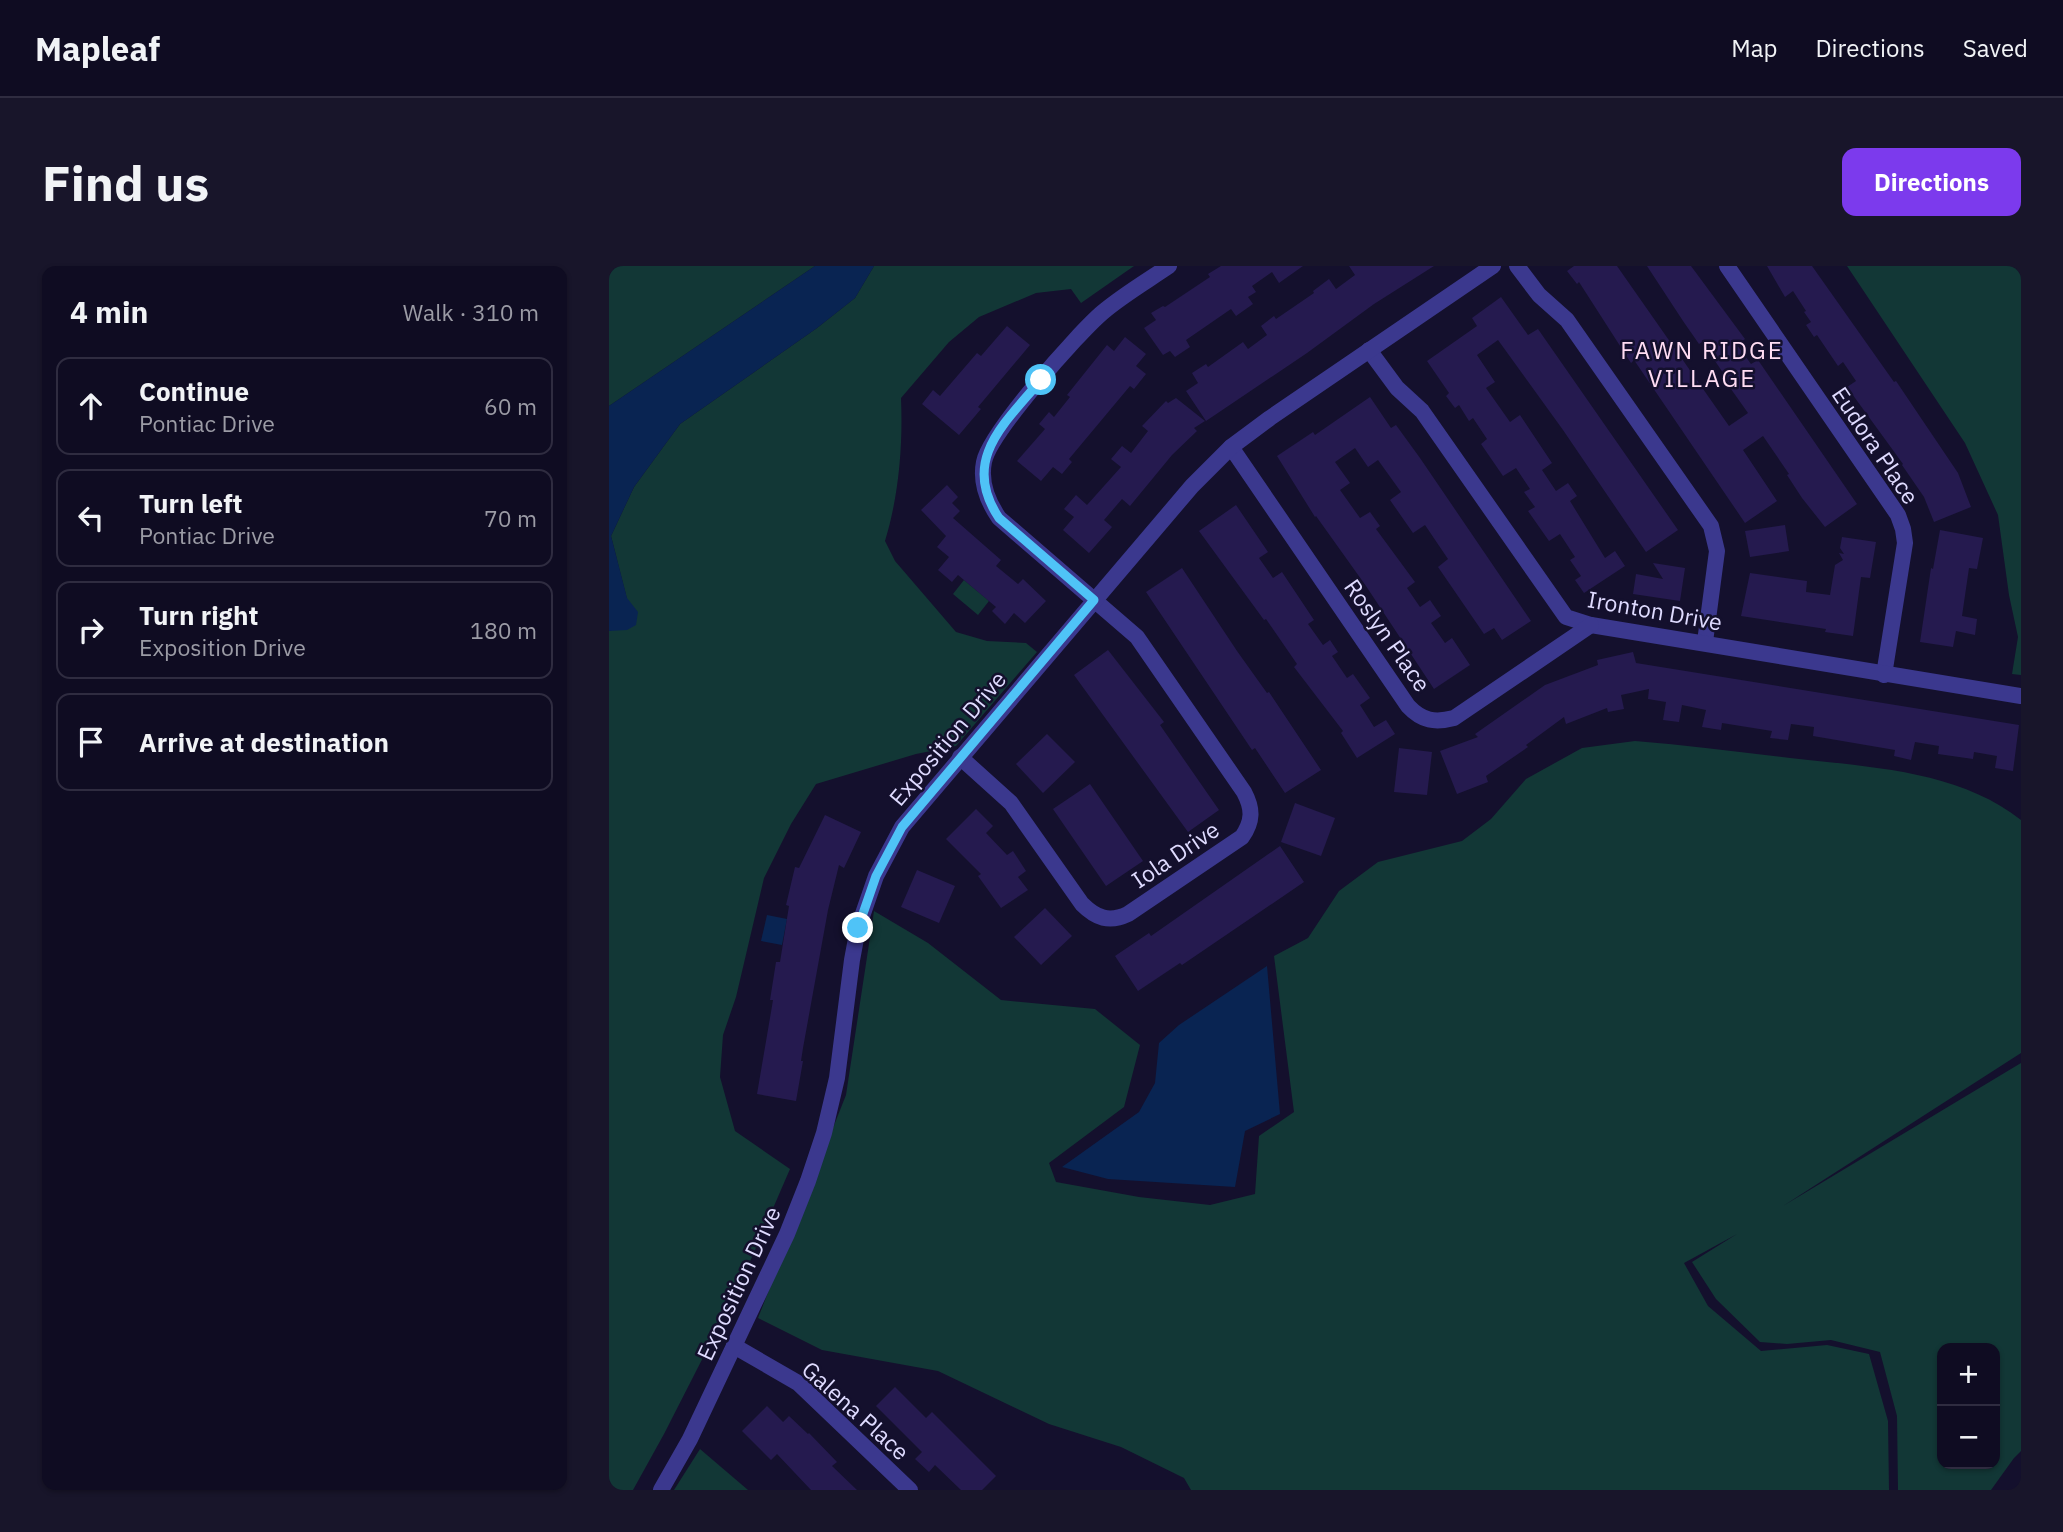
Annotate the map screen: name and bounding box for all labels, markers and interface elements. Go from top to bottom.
text: Mapleaf [35,27,160,70]
text: Map [1731,32,1777,64]
text: Directions [1815,32,1925,64]
text: Saved [1963,32,2028,64]
button: Directions [1842,148,2021,216]
text: Find us [42,151,209,214]
text: 4 min [70,292,148,331]
text: Walk · 310 m [403,297,539,327]
district label: FAWN RIDGE VILLAGE [1620,334,1784,394]
route start [1025,364,1056,395]
text: Continue [139,374,249,408]
street label: Eudora Place [1826,381,1926,509]
icon: ahead [72,387,110,425]
text: 60 m [484,391,537,421]
text: Pontiac Drive [139,408,275,438]
text: Turn left [139,486,242,520]
icon: left [72,499,110,537]
text: 70 m [484,503,537,533]
text: Pontiac Drive [139,520,275,550]
street label: Roslyn Place [1338,573,1438,697]
street label: Ironton Drive [1585,583,1725,637]
text: Turn right [139,598,258,632]
icon: right [72,611,110,649]
text: 180 m [470,615,537,645]
text: Exposition Drive [139,632,306,662]
street label: Exposition Drive [882,664,1012,812]
icon: arrive [72,723,110,761]
text: Arrive at destination [139,725,389,759]
street label: Iola Drive [1125,814,1225,894]
route end [842,912,873,943]
street label: Exposition Drive [689,1201,787,1365]
map controls [1937,1343,2000,1469]
button: + [1937,1343,2000,1406]
street label: Galena Place [796,1354,916,1466]
button: − [1937,1406,2000,1469]

